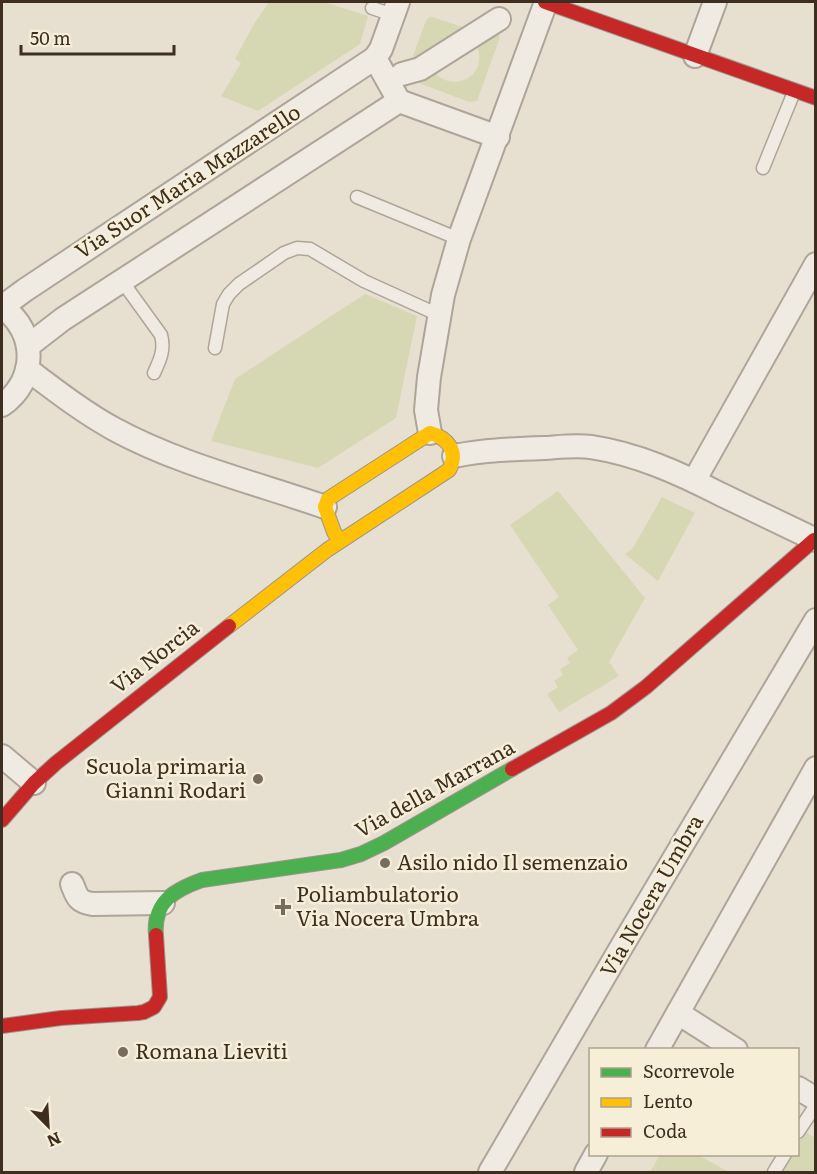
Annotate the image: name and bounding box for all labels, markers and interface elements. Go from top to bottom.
scale bar [21,18,174,56]
text: 50 m [30,24,71,51]
street label: Via Suor Maria Mazzarello [68,95,306,265]
street label: Via Norcia [103,610,205,700]
street label: Via della Marrana [348,730,520,844]
place label: Scuola primaria Gianni Rodari [86,749,247,804]
marker: Scuola primaria Gianni Rodari [251,772,265,786]
street label: Via Nocera Umbra [591,807,709,982]
place label: Asilo nido Il semenzaio [397,845,628,876]
marker: Asilo nido Il semenzaio [378,856,392,870]
place label: Poliambulatorio Via Nocera Umbra [296,877,480,932]
marker: Poliambulatorio Via Nocera Umbra [274,898,292,916]
place label: Romana Lieviti [135,1034,288,1065]
marker: Romana Lieviti [116,1045,130,1059]
legend [589,1048,799,1156]
text: Scorrevole [643,1057,735,1084]
text: Lento [643,1087,693,1114]
north arrow [18,1096,78,1156]
text: Coda [643,1117,687,1144]
text: N [43,1127,66,1154]

